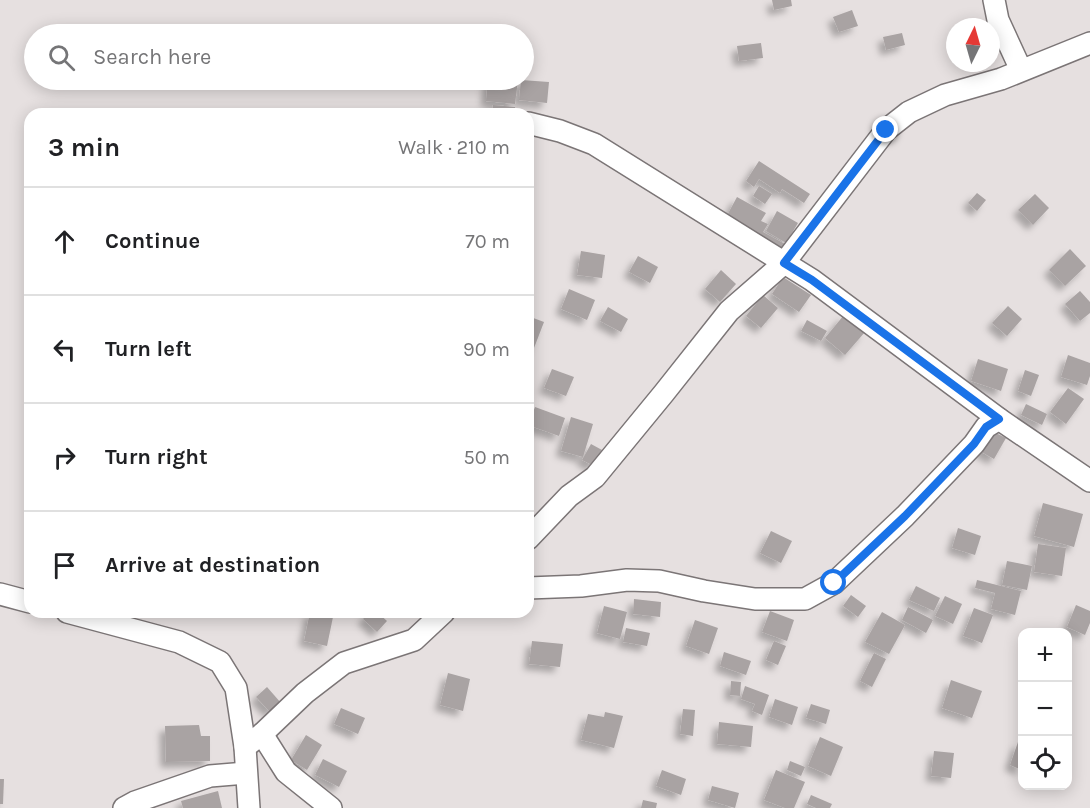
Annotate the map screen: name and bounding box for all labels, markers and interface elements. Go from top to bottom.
north arrow [946,18,1000,72]
search box [24,24,534,90]
icon: search [45,41,78,74]
text: Search here [93,44,211,70]
route end [872,116,898,142]
text: 3 min [48,132,120,163]
text: Walk · 210 m [398,136,510,159]
icon: ahead [48,225,81,258]
text: Continue [105,228,200,254]
text: 70 m [465,230,510,253]
icon: left [48,333,81,366]
text: Turn left [105,336,192,362]
text: 90 m [463,338,510,361]
icon: right [48,441,81,474]
text: Turn right [105,444,208,470]
text: 50 m [463,446,510,469]
icon: arrive [48,549,81,582]
text: Arrive at destination [105,552,320,578]
route start [820,569,846,595]
map controls [1018,628,1072,790]
button: + [1018,628,1072,682]
button: − [1018,682,1072,736]
button: locate [1018,736,1072,790]

